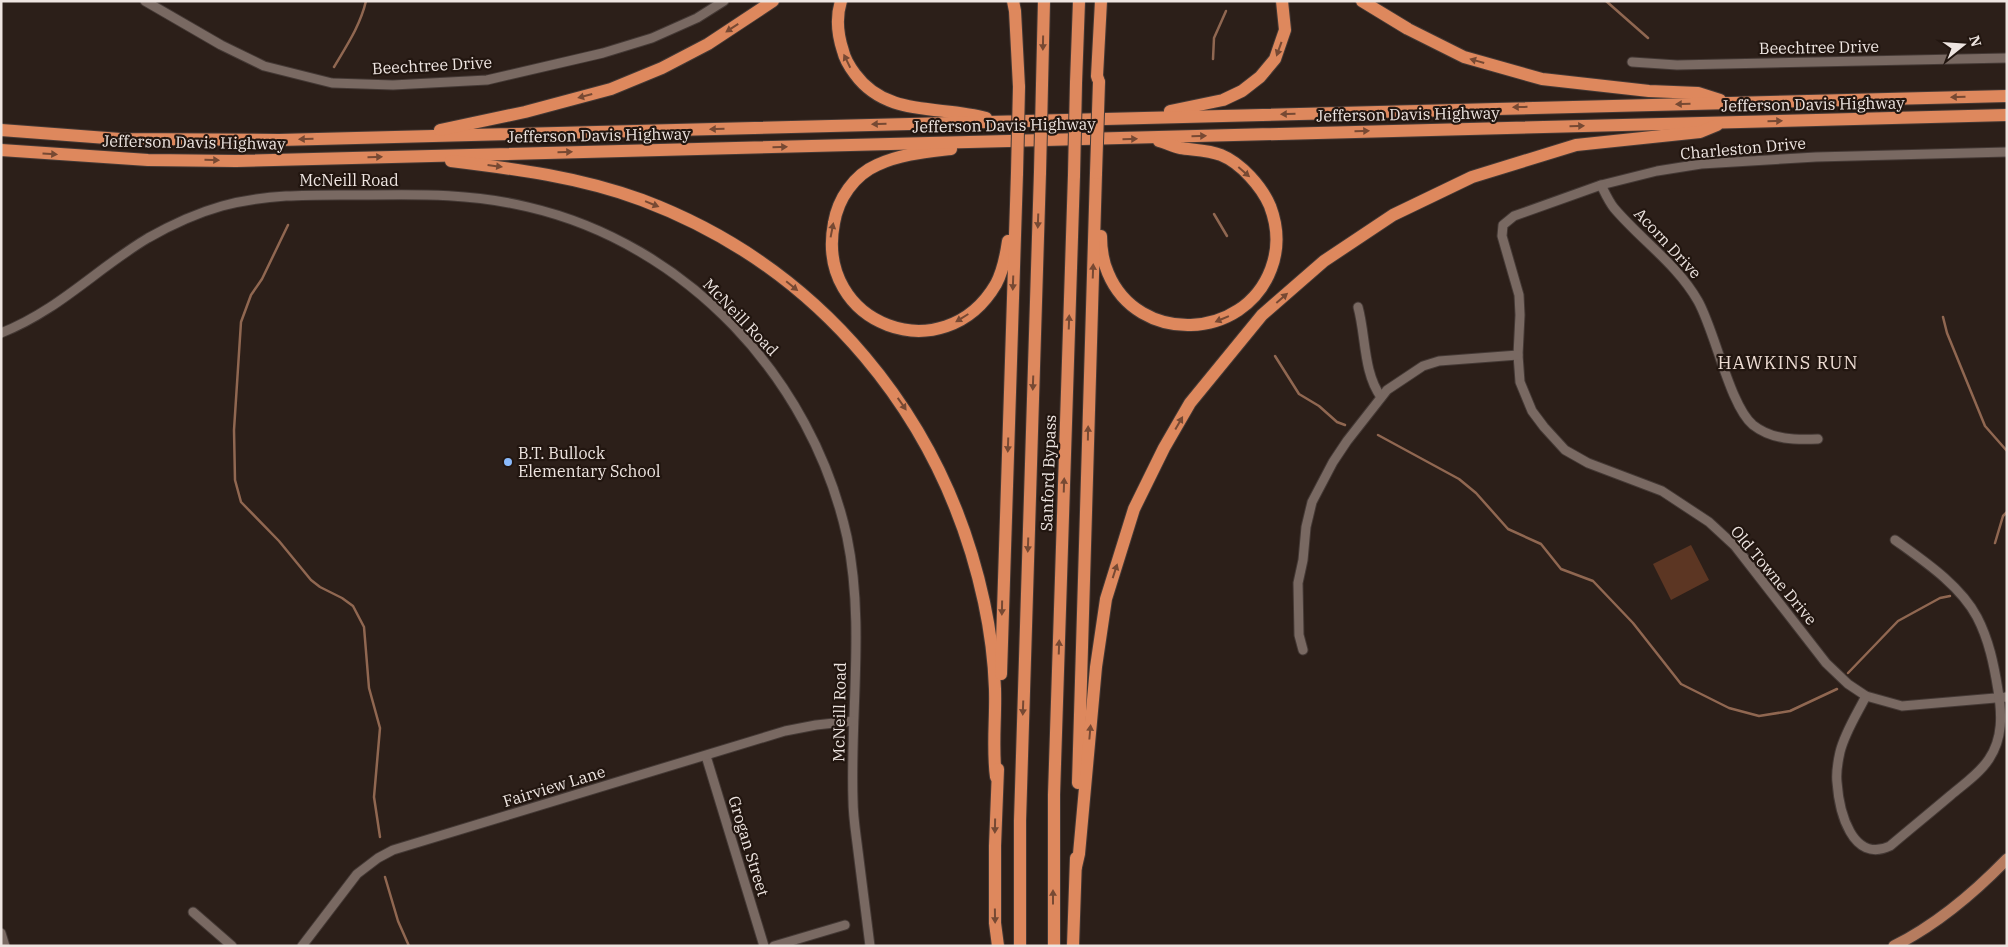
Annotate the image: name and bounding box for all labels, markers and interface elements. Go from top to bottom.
north arrow [1938,20,1988,70]
one-way arrow [725,24,739,33]
text: N [1965,33,1986,49]
one-way arrow [1039,35,1047,51]
street label: Beechtree Drive [1759,36,1879,58]
one-way arrow [1275,41,1282,56]
street label: Beechtree Drive [372,52,492,78]
one-way arrow [843,54,851,68]
one-way arrow [1470,57,1485,65]
street label: Jefferson Davis Highway [1721,92,1905,116]
one-way arrow [578,93,593,101]
one-way arrow [1950,94,1966,102]
one-way arrow [1675,100,1691,108]
street label: Jefferson Davis Highway [1316,102,1500,126]
one-way arrow [1512,104,1528,112]
one-way arrow [1280,110,1296,118]
street label: Jefferson Davis Highway [912,113,1096,137]
one-way arrow [1767,117,1783,125]
one-way arrow [871,121,887,129]
one-way arrow [1569,122,1585,130]
street label: Jefferson Davis Highway [507,123,691,147]
one-way arrow [709,125,725,133]
one-way arrow [1354,127,1370,135]
street label: Jefferson Davis Highway [102,130,286,154]
one-way arrow [1191,132,1207,140]
street label: Charleston Drive [1679,133,1807,163]
one-way arrow [298,135,314,143]
one-way arrow [1123,135,1139,143]
one-way arrow [773,143,789,151]
one-way arrow [558,148,574,156]
one-way arrow [42,151,58,159]
one-way arrow [367,153,383,161]
one-way arrow [204,157,220,165]
one-way arrow [487,163,503,171]
one-way arrow [1238,166,1251,177]
street label: McNeill Road [299,170,399,190]
one-way arrow [645,200,660,208]
street label: Acorn Drive [1630,203,1706,283]
one-way arrow [1034,213,1042,229]
one-way arrow [829,222,837,238]
one-way arrow [1090,263,1098,279]
street label: McNeill Road [699,274,783,360]
one-way arrow [1009,275,1017,291]
one-way arrow [785,280,798,291]
one-way arrow [1275,292,1287,304]
one-way arrow [955,313,968,322]
one-way arrow [1065,314,1073,330]
one-way arrow [1215,315,1229,323]
district label: HAWKINS RUN [1717,351,1859,374]
one-way arrow [1029,375,1037,391]
one-way arrow [897,398,907,411]
street label: Sanford Bypass [1036,414,1060,532]
one-way arrow [1174,416,1183,429]
one-way arrow [1084,425,1092,441]
one-way arrow [1003,437,1011,453]
place label: B.T. Bullock Elementary School [518,443,661,481]
marker: B.T. Bullock Elementary School [502,456,514,468]
one-way arrow [1060,476,1068,492]
street label: Old Towne Drive [1727,521,1821,629]
one-way arrow [1024,538,1032,554]
one-way arrow [1111,564,1119,579]
one-way arrow [998,600,1006,616]
one-way arrow [1055,639,1063,655]
street label: McNeill Road [828,662,850,762]
one-way arrow [1019,700,1027,716]
one-way arrow [1086,723,1094,739]
street label: Fairview Lane [500,761,608,811]
street label: Grogan Street [724,793,774,899]
one-way arrow [991,818,999,834]
one-way arrow [1049,889,1057,905]
one-way arrow [991,908,999,924]

